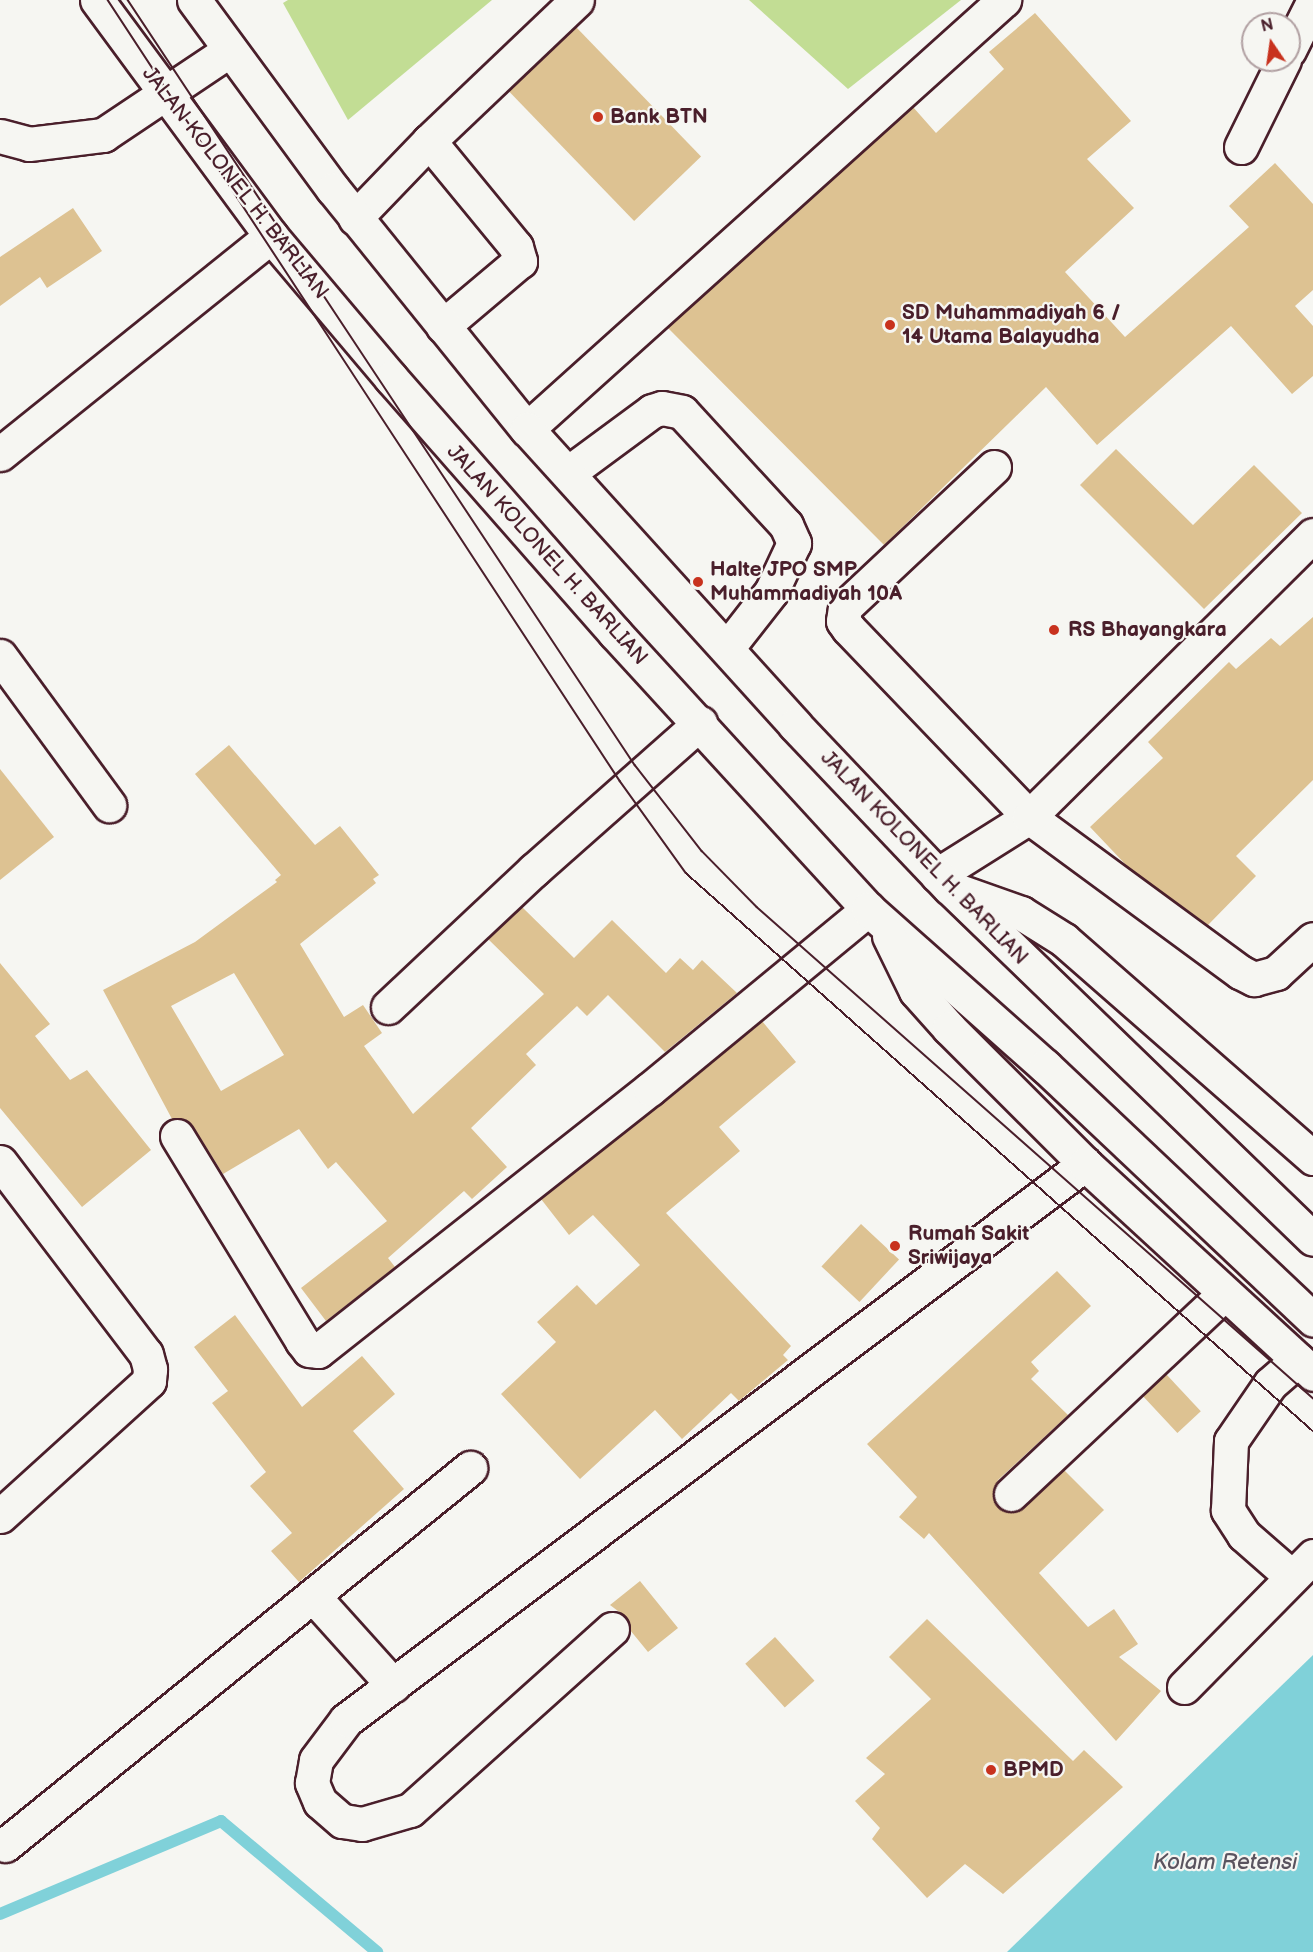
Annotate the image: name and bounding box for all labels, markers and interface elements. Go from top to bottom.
north arrow [1241,12,1301,72]
text: N [1259,15,1275,37]
street label: JALAN KOLONEL H. BARLIAN [136,62,334,304]
place label: Bank BTN [610,104,708,130]
marker: Bank BTN [591,110,605,124]
place label: SD Muhammadiyah 6 / 14 Utama Balayudha [902,300,1121,350]
marker: SD Muhammadiyah 6 / 14 Utama Balayudha [883,318,897,332]
street label: JALAN KOLONEL H. BARLIAN [441,440,653,670]
place label: Halte JPO SMP Muhammadiyah 10A [710,557,902,607]
marker: Halte JPO SMP Muhammadiyah 10A [691,575,705,589]
place label: RS Bhayangkara [1068,617,1227,643]
marker: RS Bhayangkara [1045,621,1063,639]
street label: JALAN KOLONEL H. BARLIAN [815,746,1033,970]
place label: Rumah Sakit Sriwijaya [908,1221,1029,1271]
marker: Rumah Sakit Sriwijaya [886,1237,904,1255]
place label: BPMD [1003,1757,1064,1783]
marker: BPMD [984,1763,998,1777]
water label: Kolam Retensi [1153,1850,1297,1876]

